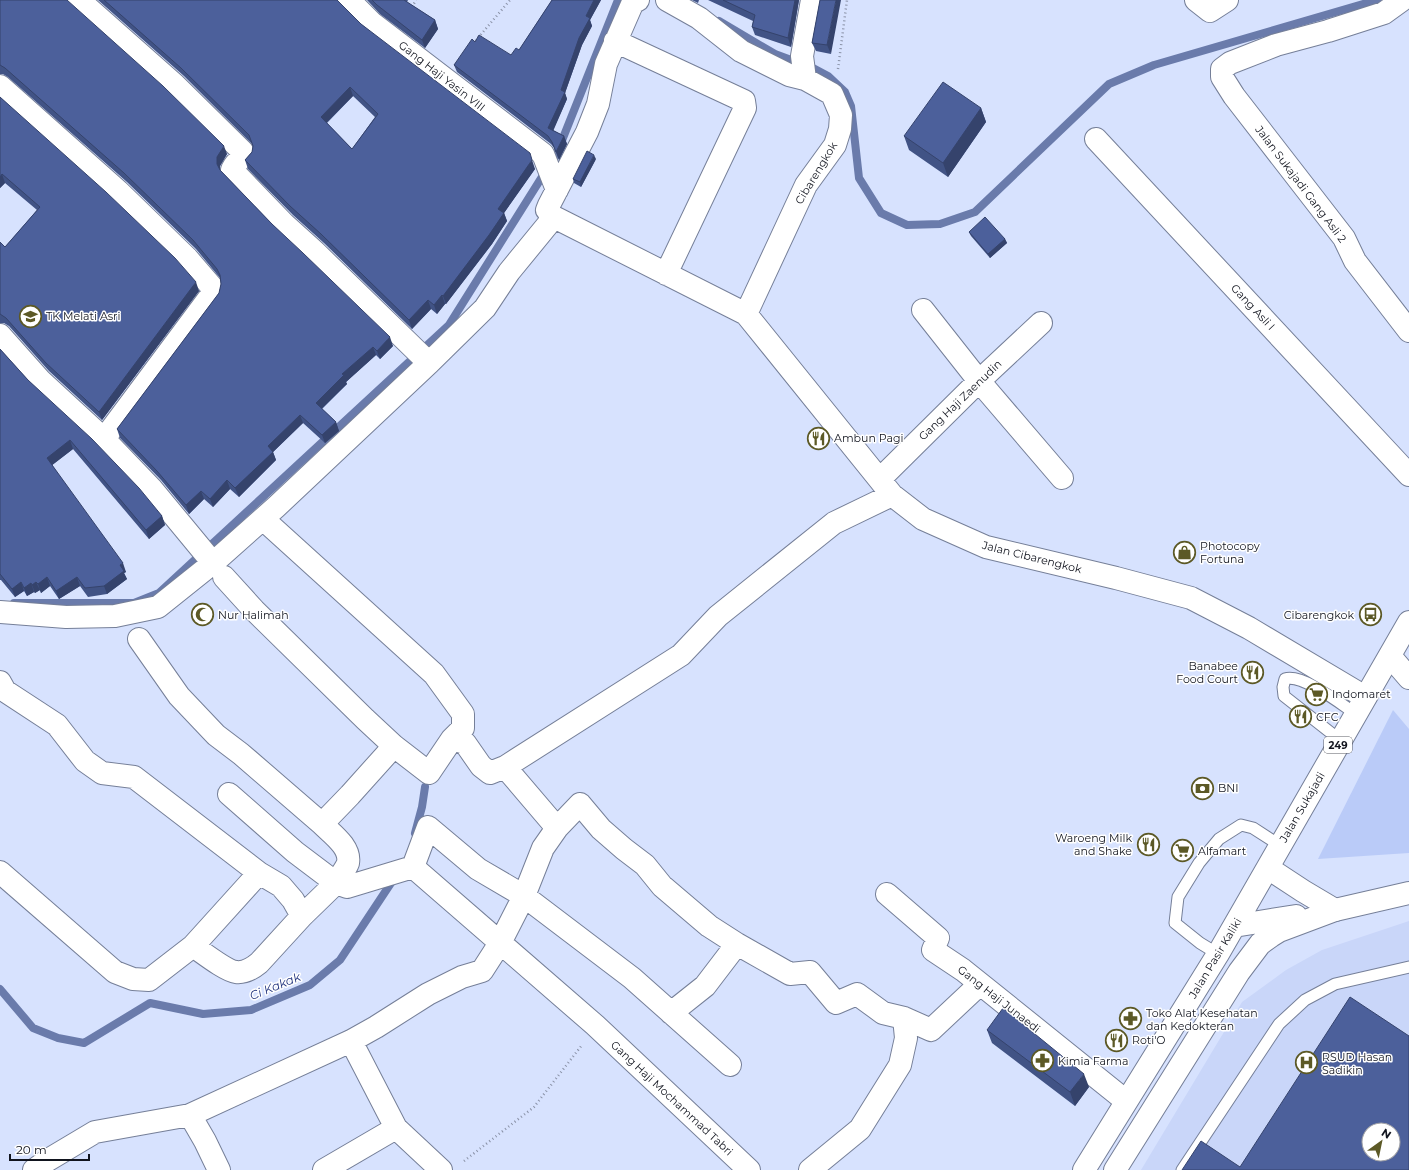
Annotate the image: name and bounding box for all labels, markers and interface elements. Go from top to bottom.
street label: Gang Haji Yasin VIII [396,38,488,114]
street label: Jalan Sukajadi Gang Asli 2 [1252,122,1350,245]
street label: Cibarengkok [792,139,840,207]
street label: Gang Asli I [1228,281,1278,333]
school or university icon: TK Melati Asri [18,303,44,329]
place label: TK Melati Asri [46,309,120,323]
street label: Gang Haji Zaenudin [916,357,1004,443]
restaurant icon: Ambun Pagi [805,425,831,451]
place label: Ambun Pagi [834,431,903,445]
street label: Jalan Cibarengkok [980,538,1084,576]
shop icon: Photocopy Fortuna [1172,539,1198,565]
place label: Photocopy Fortuna [1200,539,1260,566]
mosque icon: Nur Halimah [189,602,215,628]
bus stop icon: Cibarengkok [1357,602,1383,628]
place label: Nur Halimah [218,608,289,622]
place label: Cibarengkok [1284,608,1354,622]
place label: Banabee Food Court [1176,659,1239,686]
restaurant icon: Banabee Food Court [1240,659,1266,685]
supermarket icon: Indomaret [1304,681,1330,707]
place label: Indomaret [1332,687,1391,701]
restaurant icon: CFC [1288,704,1314,730]
place label: CFC [1316,710,1339,724]
road number: 249 [1324,737,1352,753]
street label: Jalan Sukajadi [1276,769,1328,845]
bank icon: BNI [1190,775,1216,801]
place label: BNI [1218,781,1239,795]
place label: Waroeng Milk and Shake [1055,831,1132,858]
restaurant icon: Waroeng Milk and Shake [1135,831,1161,857]
supermarket icon: Alfamart [1170,838,1196,864]
place label: Alfamart [1198,844,1247,858]
street label: Jalan Pasir Kaliki [1185,915,1245,1002]
street label: Gang Haji Junaedi [955,962,1043,1036]
water label: Ci Kakak [247,969,303,1003]
pharmacy icon: Toko Alat Kesehatan dan Kedokteran [1117,1006,1143,1032]
place label: Toko Alat Kesehatan dan Kedokteran [1146,1006,1258,1033]
restaurant icon: Roti'O [1104,1027,1130,1053]
place label: Roti'O [1132,1033,1166,1047]
street label: Gang Haji Mochammad Tabri [608,1038,736,1158]
pharmacy icon: Kimia Farma [1030,1048,1056,1074]
hospital icon: RSUD Hasan Sadikin [1294,1050,1320,1076]
place label: RSUD Hasan Sadikin [1322,1050,1392,1077]
place label: Kimia Farma [1058,1054,1129,1068]
north arrow [1361,1122,1401,1162]
text: N [1379,1125,1394,1142]
scale bar [10,1136,89,1162]
text: 20 m [16,1142,47,1157]

